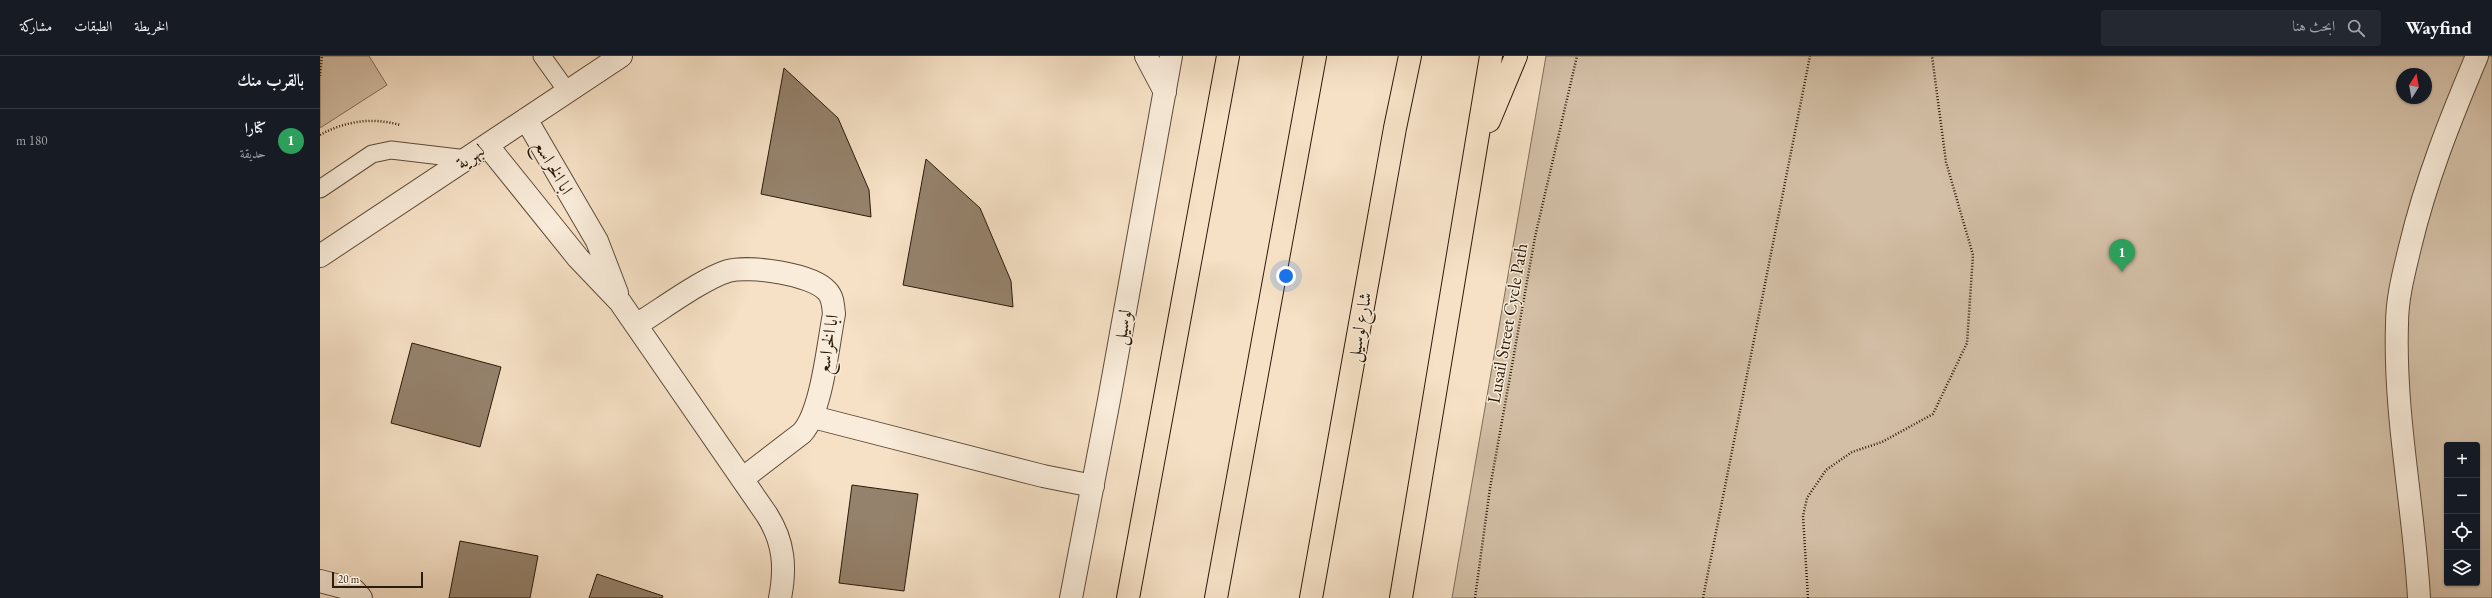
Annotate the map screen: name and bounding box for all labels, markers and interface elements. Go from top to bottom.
search box [2101,10,2381,46]
text: Wayfind [2405,15,2472,40]
text: ابحث هنا [2292,16,2335,35]
text: مشاركة [20,17,52,35]
text: الطبقات [74,17,112,35]
text: الخريطة [134,17,168,35]
icon: search [2345,17,2367,39]
north arrow [2396,68,2432,104]
text: بالقرب منك [237,69,304,91]
text: كتارا [245,118,266,137]
text: 180 m [16,132,47,149]
text: 1 [288,132,294,149]
street label: ابا الخراسع [525,135,579,201]
street label: لبهرية [451,138,489,175]
text: حديقة [240,145,266,162]
pin: 1 [2109,239,2135,272]
street label: Lusail Street Cycle Path [1482,241,1532,405]
your location [1276,266,1296,286]
street label: شارع لوسيل [1342,290,1380,364]
street label: لوسيل [1108,307,1138,347]
street label: ابا الخراسع [811,313,848,376]
map controls [2444,442,2480,586]
button: + [2444,442,2480,478]
button: − [2444,478,2480,514]
button: locate [2444,514,2480,550]
button: layers [2444,550,2480,586]
scale bar [332,570,423,589]
text: 20 m [338,572,359,586]

